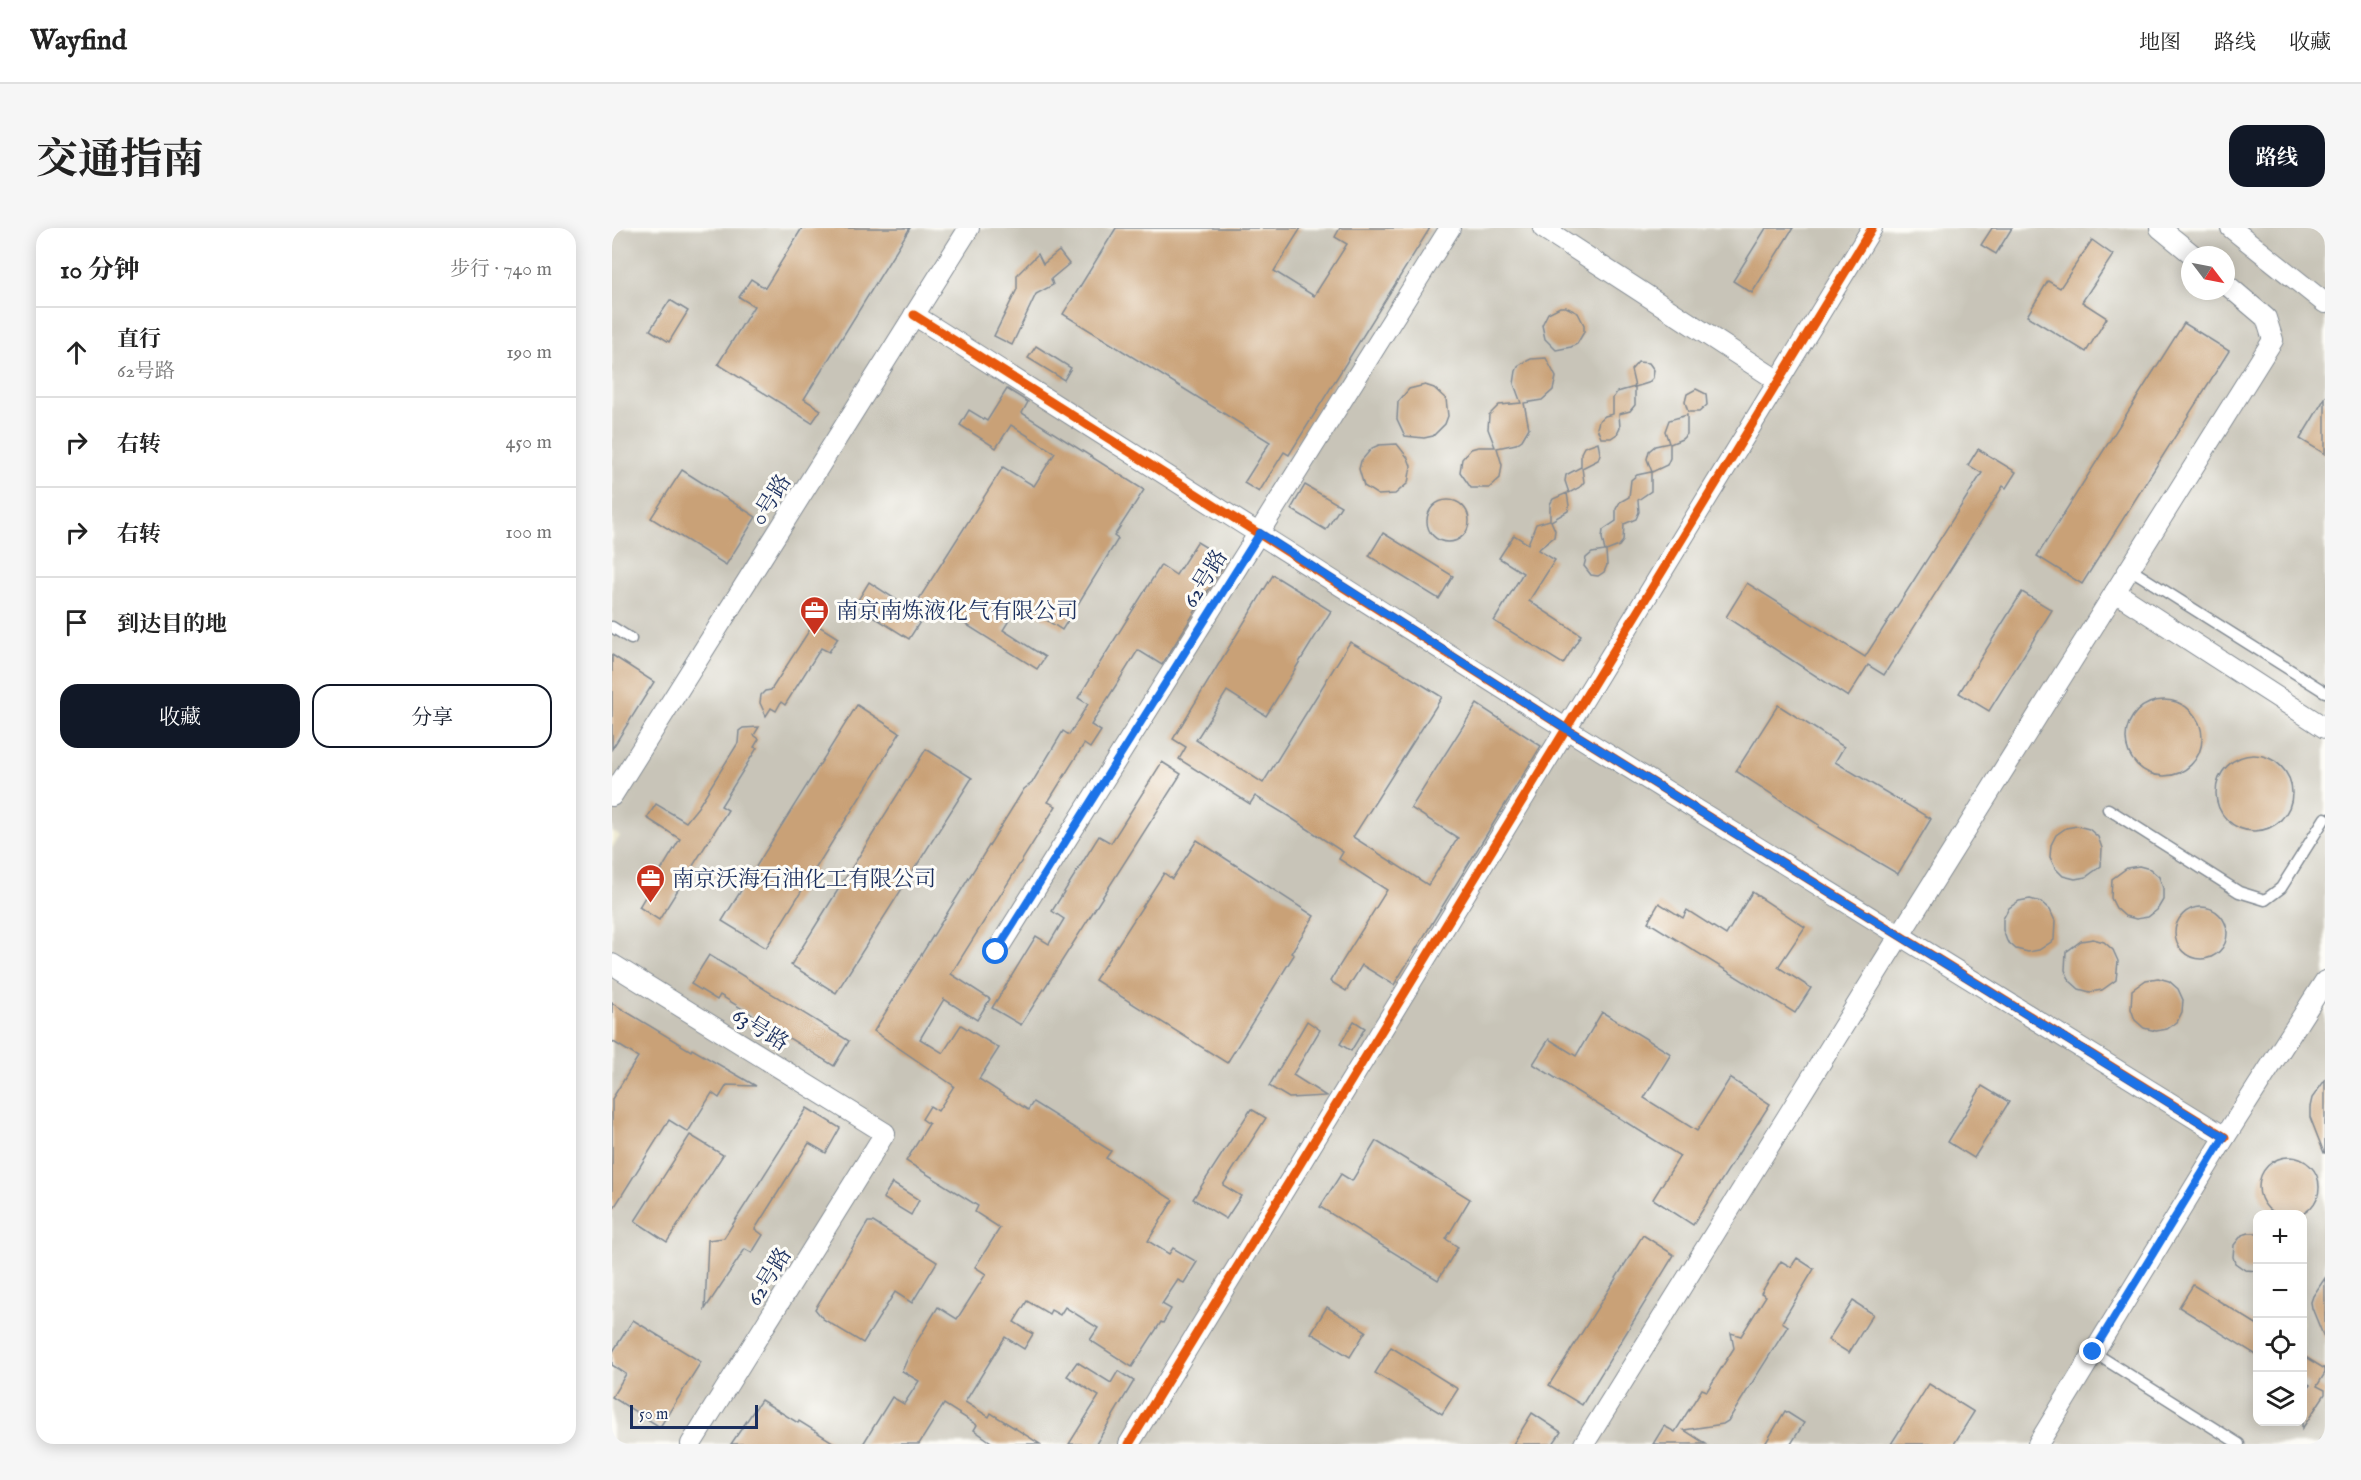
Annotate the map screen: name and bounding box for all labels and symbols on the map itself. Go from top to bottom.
north arrow [2181,246,2235,300]
street label: 0号路 [745,469,798,531]
street label: 62号路 [1177,545,1234,613]
office icon: 南京南炼液化气有限公司 [799,594,831,636]
place label: 南京南炼液化气有限公司 [836,598,1078,626]
office icon: 南京沃海石油化工有限公司 [635,862,667,904]
place label: 南京沃海石油化工有限公司 [672,866,936,894]
route start [982,938,1008,964]
street label: 63号路 [726,1002,793,1058]
street label: 62号路 [741,1243,798,1311]
route end [2079,1338,2105,1364]
scale bar [630,1402,758,1430]

